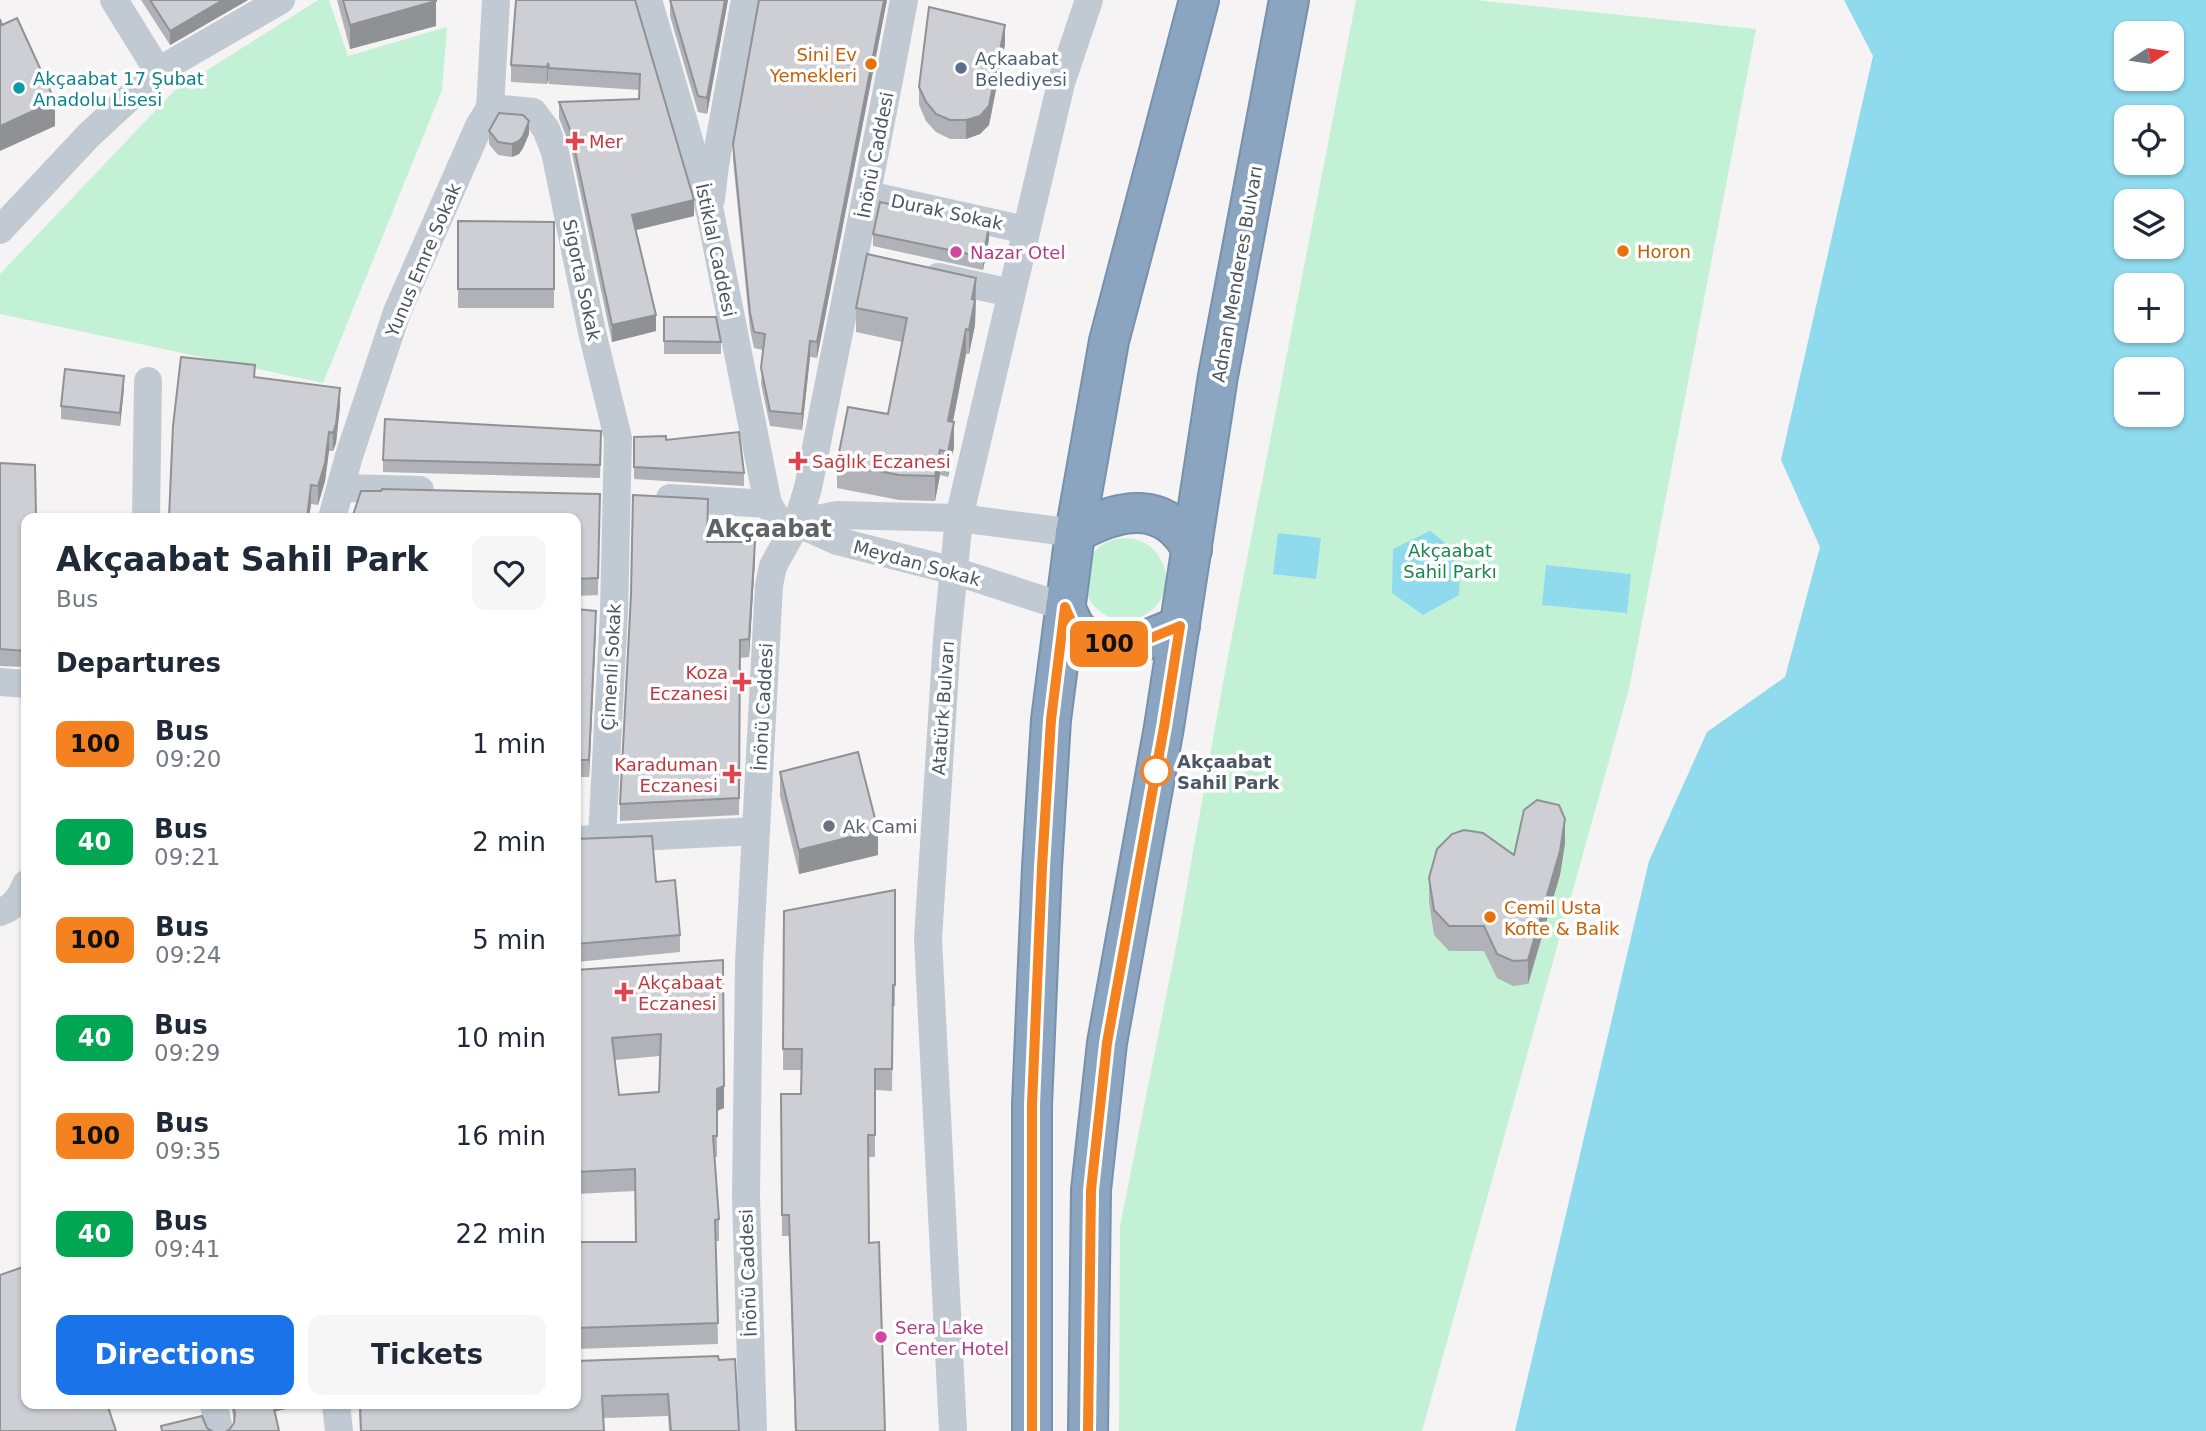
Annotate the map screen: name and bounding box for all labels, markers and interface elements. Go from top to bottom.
north arrow [2114,21,2184,91]
map controls [2114,21,2184,427]
place label: Sini Ev Yemekleri [769,44,857,86]
place label: Açkaabat Belediyesi [975,48,1067,90]
marker: Sini Ev Yemekleri [863,56,879,72]
marker: Açkaabat Belediyesi [953,60,969,76]
place label: Akçaabat 17 Şubat Anadolu Lisesi [33,68,204,110]
marker: Akçaabat 17 Şubat Anadolu Lisesi [11,80,27,96]
street label: İnönü Caddesi [852,90,898,220]
button: locate [2114,105,2184,175]
place label: Mer [589,131,624,152]
marker: Mer [567,133,583,149]
street label: Adnan Menderes Bulvarı [1208,164,1266,384]
street label: Yunus Emre Sokak [381,179,465,341]
street label: İstiklal Caddesi [692,181,740,319]
button: layers [2114,189,2184,259]
street label: Durak Sokak [889,190,1005,234]
street label: Sigorta Sokak [559,217,605,343]
place label: Horon [1637,241,1691,262]
place label: Nazar Otel [970,242,1065,263]
marker: Horon [1615,243,1631,259]
marker: Nazar Otel [948,244,964,260]
button: + [2114,273,2184,343]
button: − [2114,357,2184,427]
place label: Sağlık Eczanesi [812,451,951,472]
marker: Sağlık Eczanesi [790,453,806,469]
district label: Akçaabat [706,515,832,543]
button: heart [472,536,546,610]
street label: Meydan Sokak [851,536,983,590]
text: Akçaabat Sahil Park [56,540,428,579]
park label: Akçaabat Sahil Parkı [1403,540,1497,582]
text: Bus [56,586,98,612]
street label: Çimenli Sokak [597,602,625,731]
line badge: 100 [1069,621,1149,667]
text: 100 [1084,630,1134,658]
street label: Atatürk Bulvarı [928,640,958,776]
street label: İnönü Caddesi [749,642,777,772]
text: Departures [56,648,221,678]
place label: Koza Eczanesi [649,662,728,704]
marker: Koza Eczanesi [734,674,750,690]
text: Bus [155,716,209,746]
text: 1 min [472,729,546,759]
text: 100 [70,730,120,758]
text: 09:20 [155,746,221,772]
place label: Akçaabat Sahil Park [1177,751,1280,793]
place label: Karaduman Eczanesi [614,754,718,796]
marker: Akçaabat Sahil Park [1141,756,1171,786]
marker: Karaduman Eczanesi [724,766,740,782]
text: Bus [154,814,208,844]
place label: Ak Cami [843,816,918,837]
marker: Ak Cami [821,818,837,834]
text: 2 min [472,827,546,857]
text: 40 [78,828,111,856]
text: 09:21 [154,844,220,870]
place label: Cemil Usta Kofte & Balik [1504,897,1620,939]
marker: Cemil Usta Kofte & Balik [1482,909,1498,925]
text: Bus [155,912,209,942]
text: 5 min [472,925,546,955]
text: 100 [70,926,120,954]
text: 09:24 [155,942,221,968]
place label: Akçabaat Eczanesi [638,972,722,1014]
marker: Akçabaat Eczanesi [616,984,632,1000]
text: Bus [154,1010,208,1040]
text: 10 min [456,1023,546,1053]
text: 40 [78,1024,111,1052]
text: 09:29 [154,1040,220,1066]
text: Bus [155,1108,209,1138]
text: 16 min [456,1121,546,1151]
text: 100 [70,1122,120,1150]
text: 09:35 [155,1138,221,1164]
text: Bus [154,1206,208,1236]
street label: İnönü Caddesi [735,1209,761,1337]
text: 22 min [456,1219,546,1249]
text: 40 [78,1220,111,1248]
text: 09:41 [154,1236,220,1262]
button: Directions [56,1315,294,1395]
button: Tickets [308,1315,546,1395]
place label: Sera Lake Center Hotel [895,1317,1009,1359]
marker: Sera Lake Center Hotel [873,1329,889,1345]

